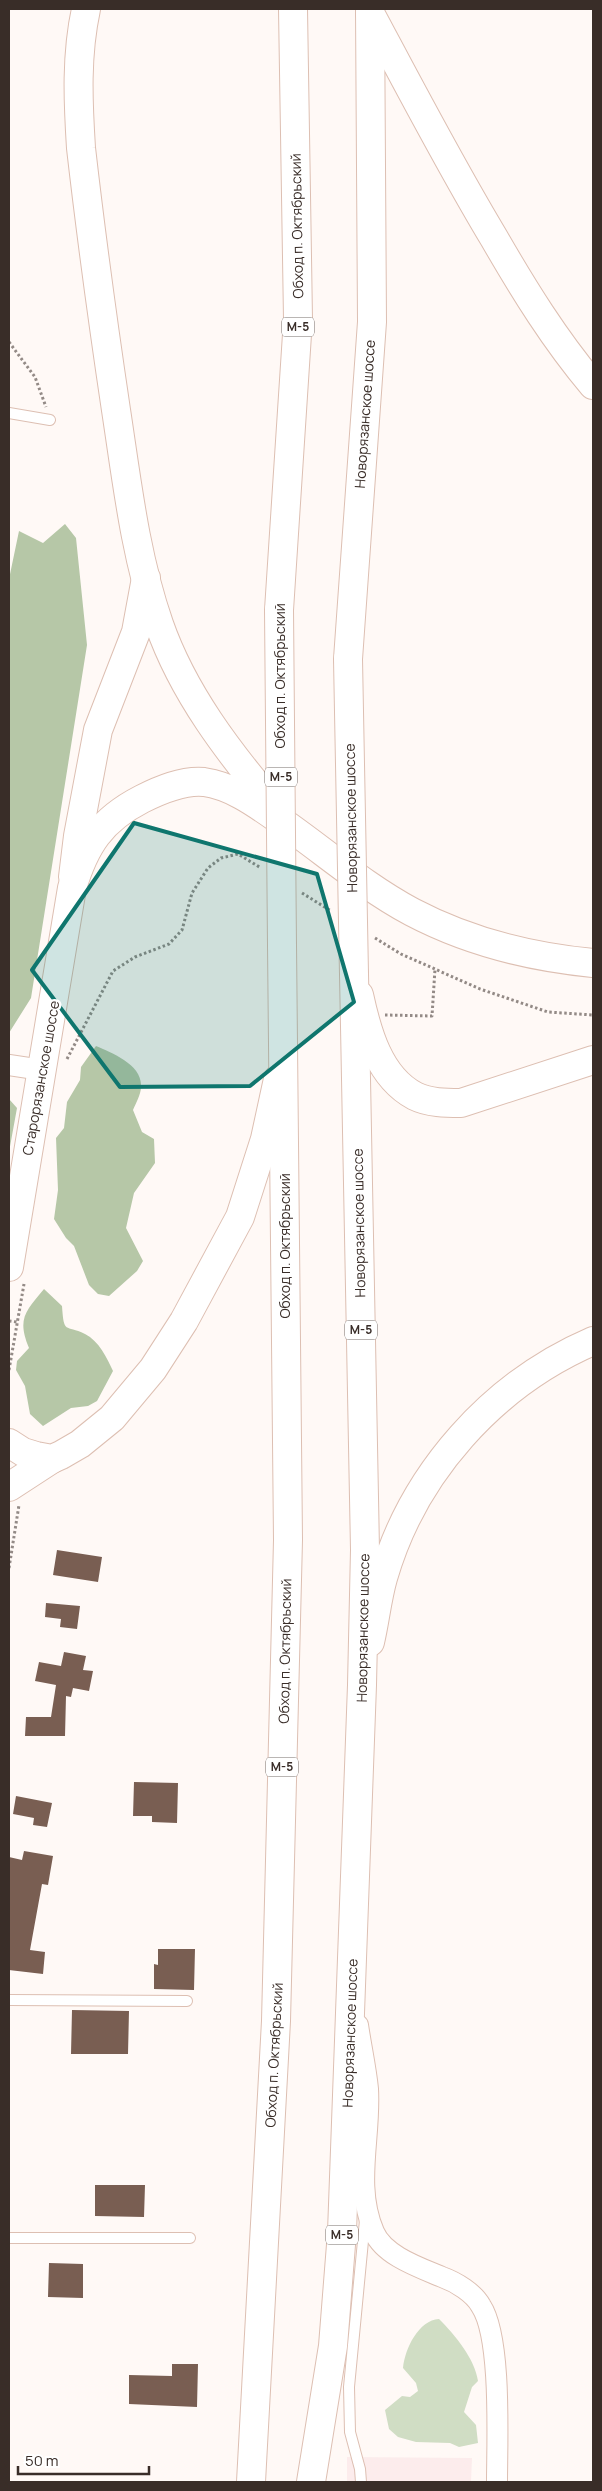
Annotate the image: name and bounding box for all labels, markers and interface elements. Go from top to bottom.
street label: Обход п. Октябрьский [286,153,307,299]
road number: М-5 [282,318,314,337]
street label: Новорязанское шоссе [350,339,379,489]
street label: Обход п. Октябрьский [270,603,289,749]
street label: Новорязанское шоссе [340,743,361,893]
road number: М-5 [265,768,297,786]
street label: Старорязанское шоссе [18,999,63,1157]
street label: Новорязанское шоссе [348,1148,369,1298]
street label: Обход п. Октябрьский [275,1173,294,1319]
road number: М-5 [345,1320,377,1340]
street label: Новорязанское шоссе [352,1553,373,1703]
street label: Обход п. Октябрьский [274,1578,295,1724]
road number: М-5 [266,1758,298,1776]
street label: Новорязанское шоссе [337,1958,362,2108]
street label: Обход п. Октябрьский [260,1982,287,2128]
road number: М-5 [326,2226,358,2244]
scale bar [18,2444,149,2476]
text: 50 m [25,2450,59,2471]

